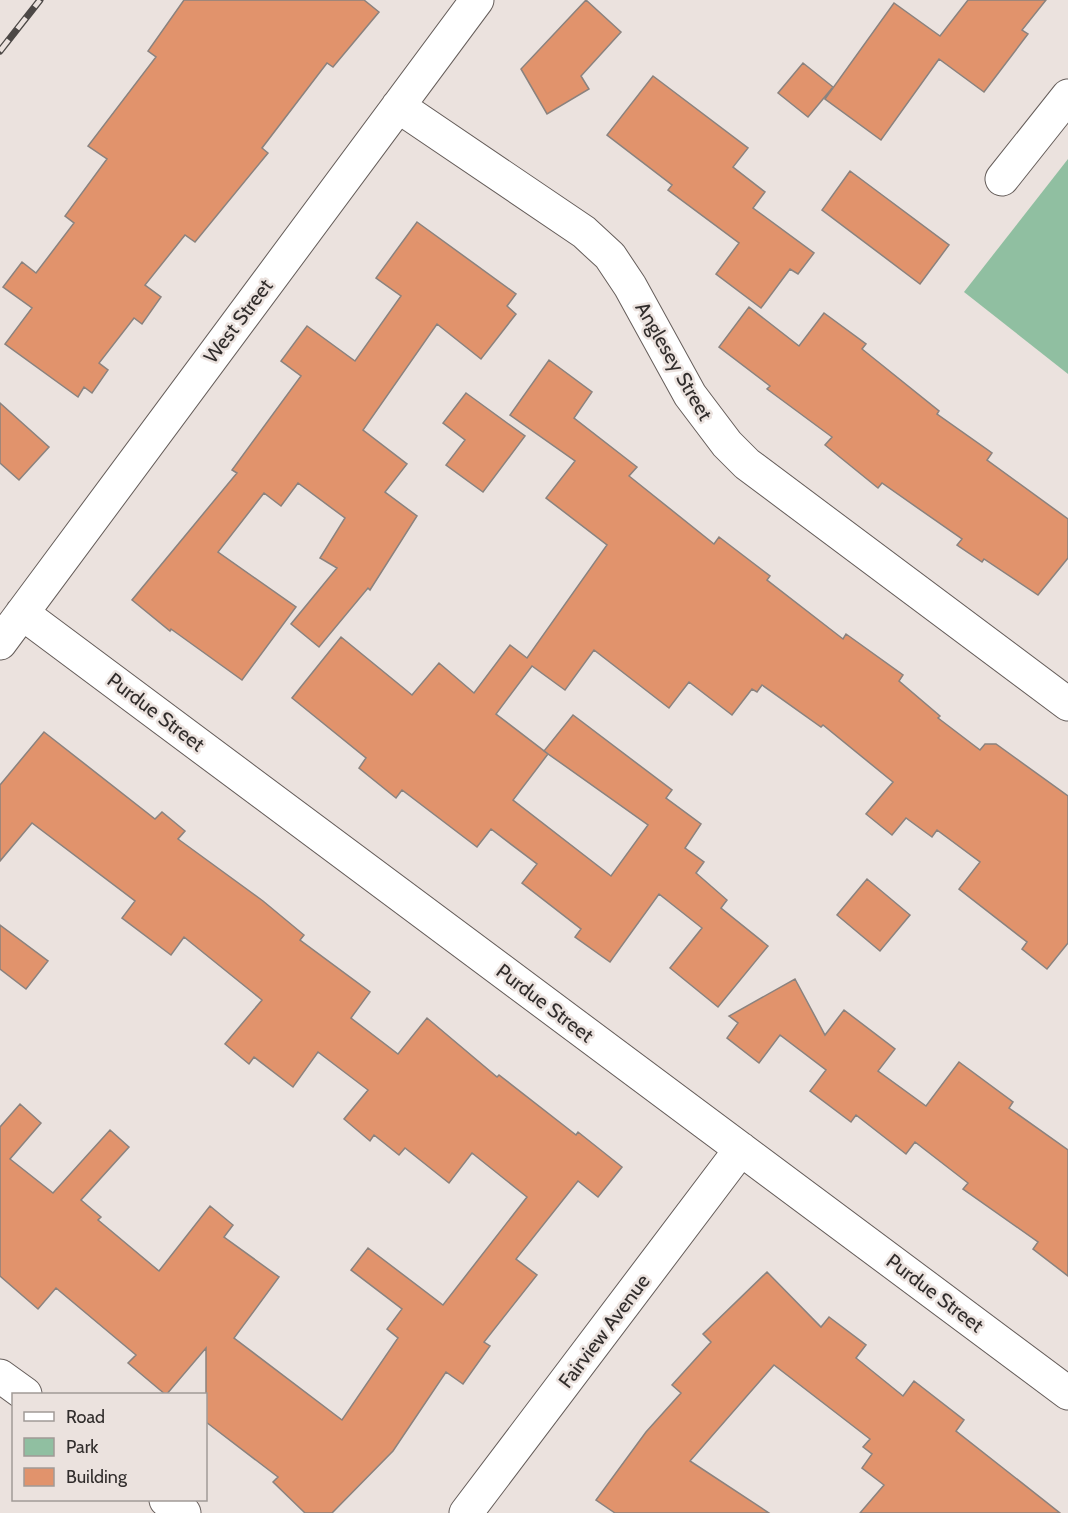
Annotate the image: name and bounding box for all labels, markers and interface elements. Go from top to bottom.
street label: West Street [199,274,278,368]
street label: Anglesey Street [630,298,718,425]
street label: Purdue Street [103,668,210,757]
street label: Purdue Street [492,959,599,1048]
street label: Purdue Street [882,1249,989,1338]
street label: Fairview Avenue [553,1269,655,1393]
legend [12,1393,207,1501]
text: Road [66,1406,105,1428]
text: Park [66,1436,99,1458]
text: Building [66,1466,128,1488]

